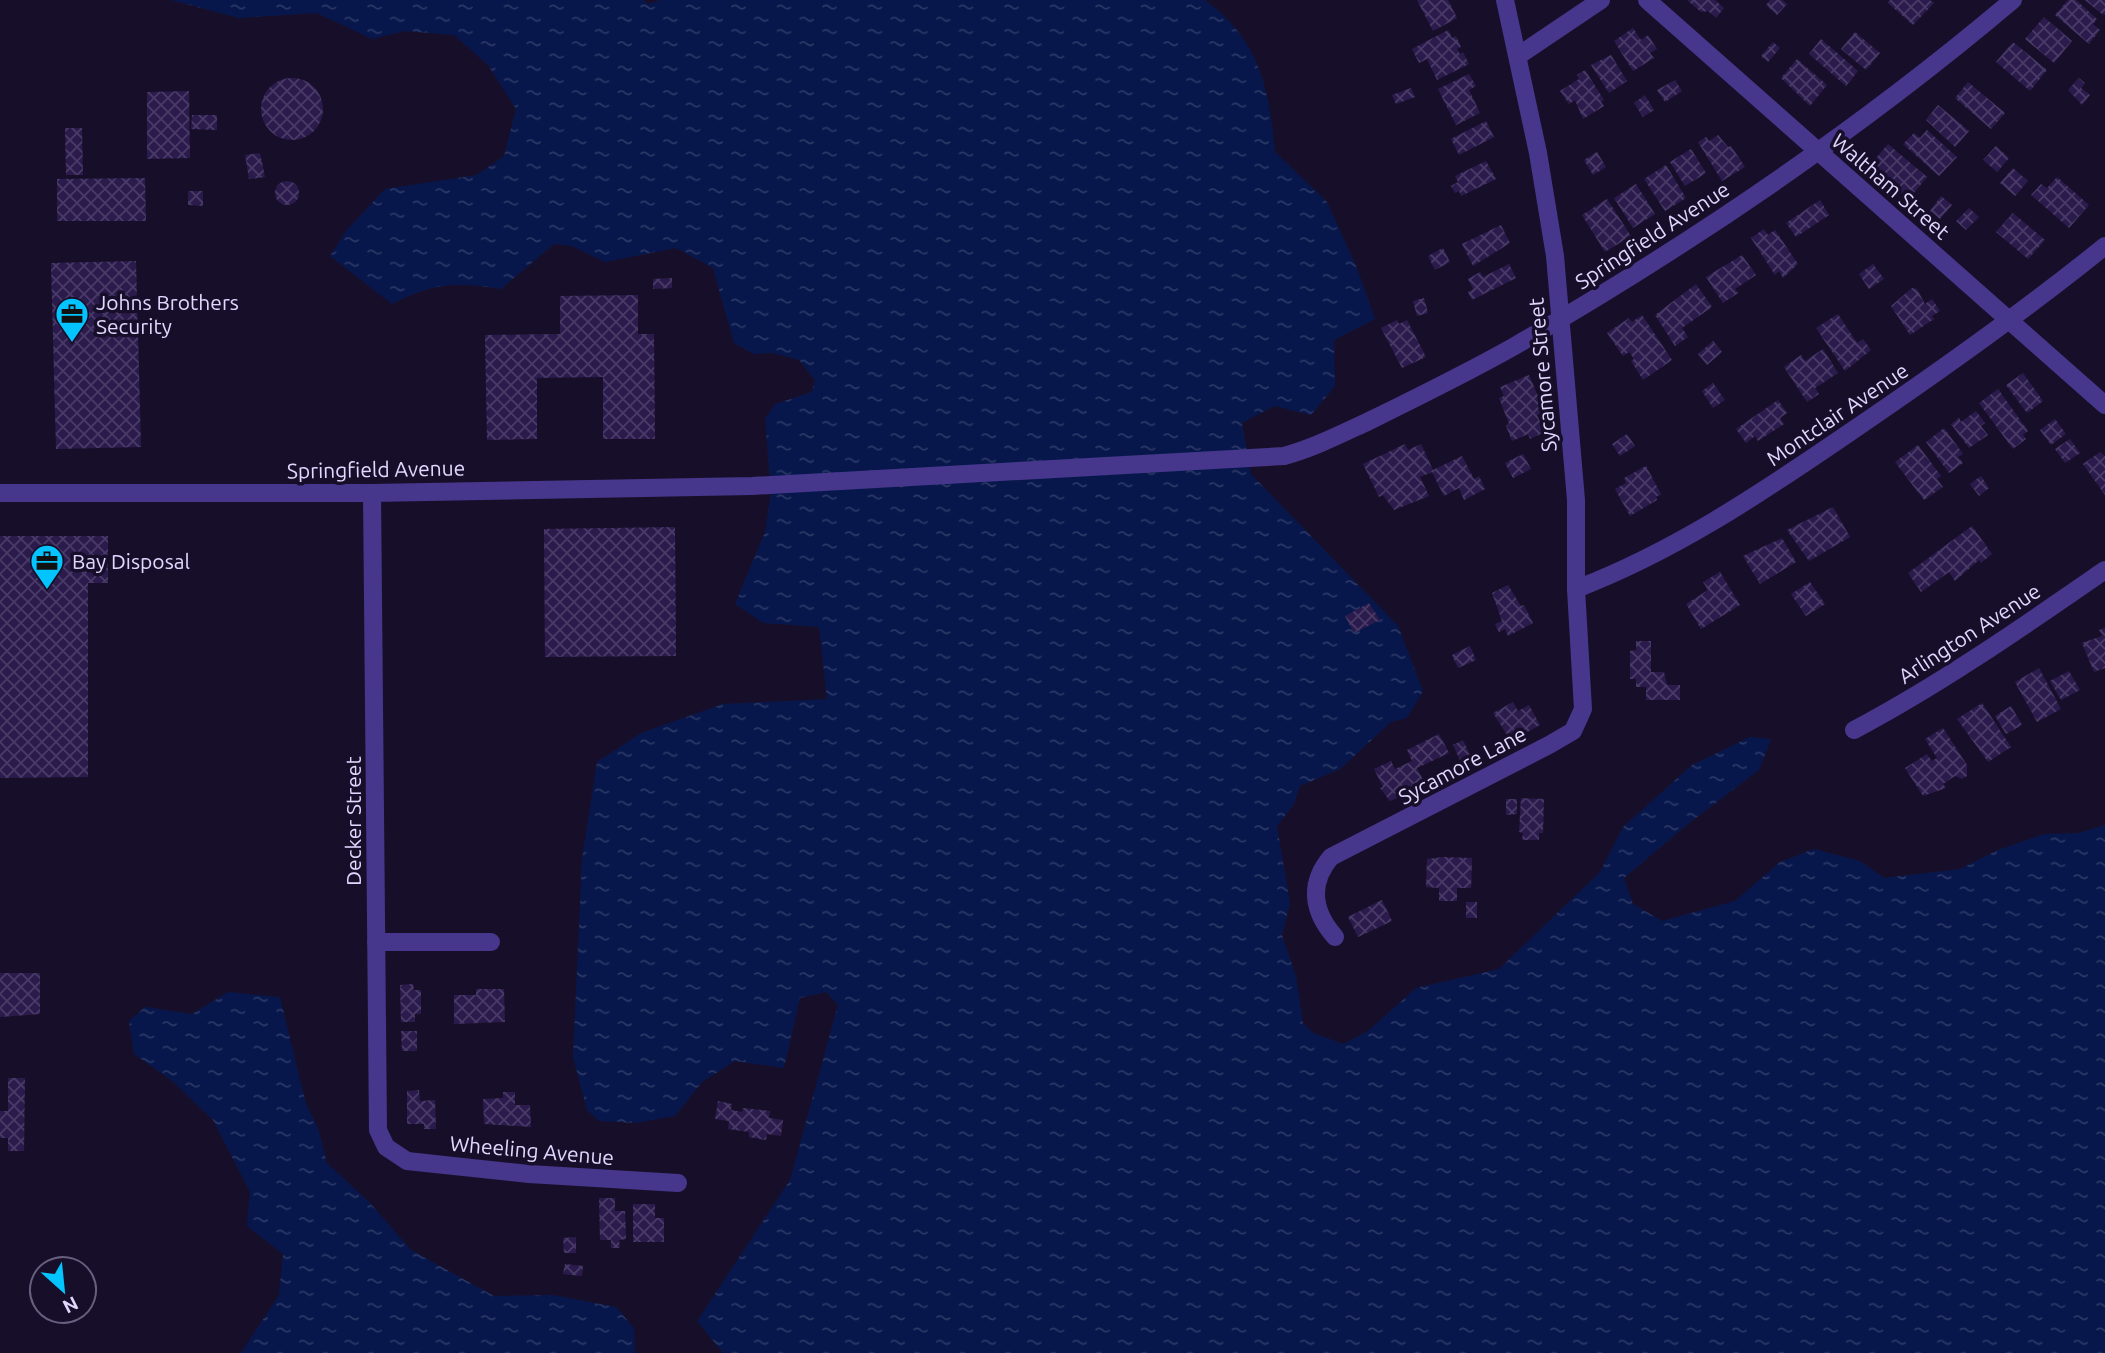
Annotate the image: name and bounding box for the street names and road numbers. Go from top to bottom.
street label: Waltham Street [1827,128,1955,244]
street label: Springfield Avenue [1571,176,1733,294]
street label: Sycamore Street [1523,297,1561,453]
street label: Montclair Avenue [1762,358,1912,470]
street label: Springfield Avenue [287,455,465,483]
street label: Arlington Avenue [1894,578,2044,688]
street label: Sycamore Lane [1394,721,1530,809]
street label: Decker Street [341,756,365,886]
street label: Wheeling Avenue [449,1131,615,1169]

